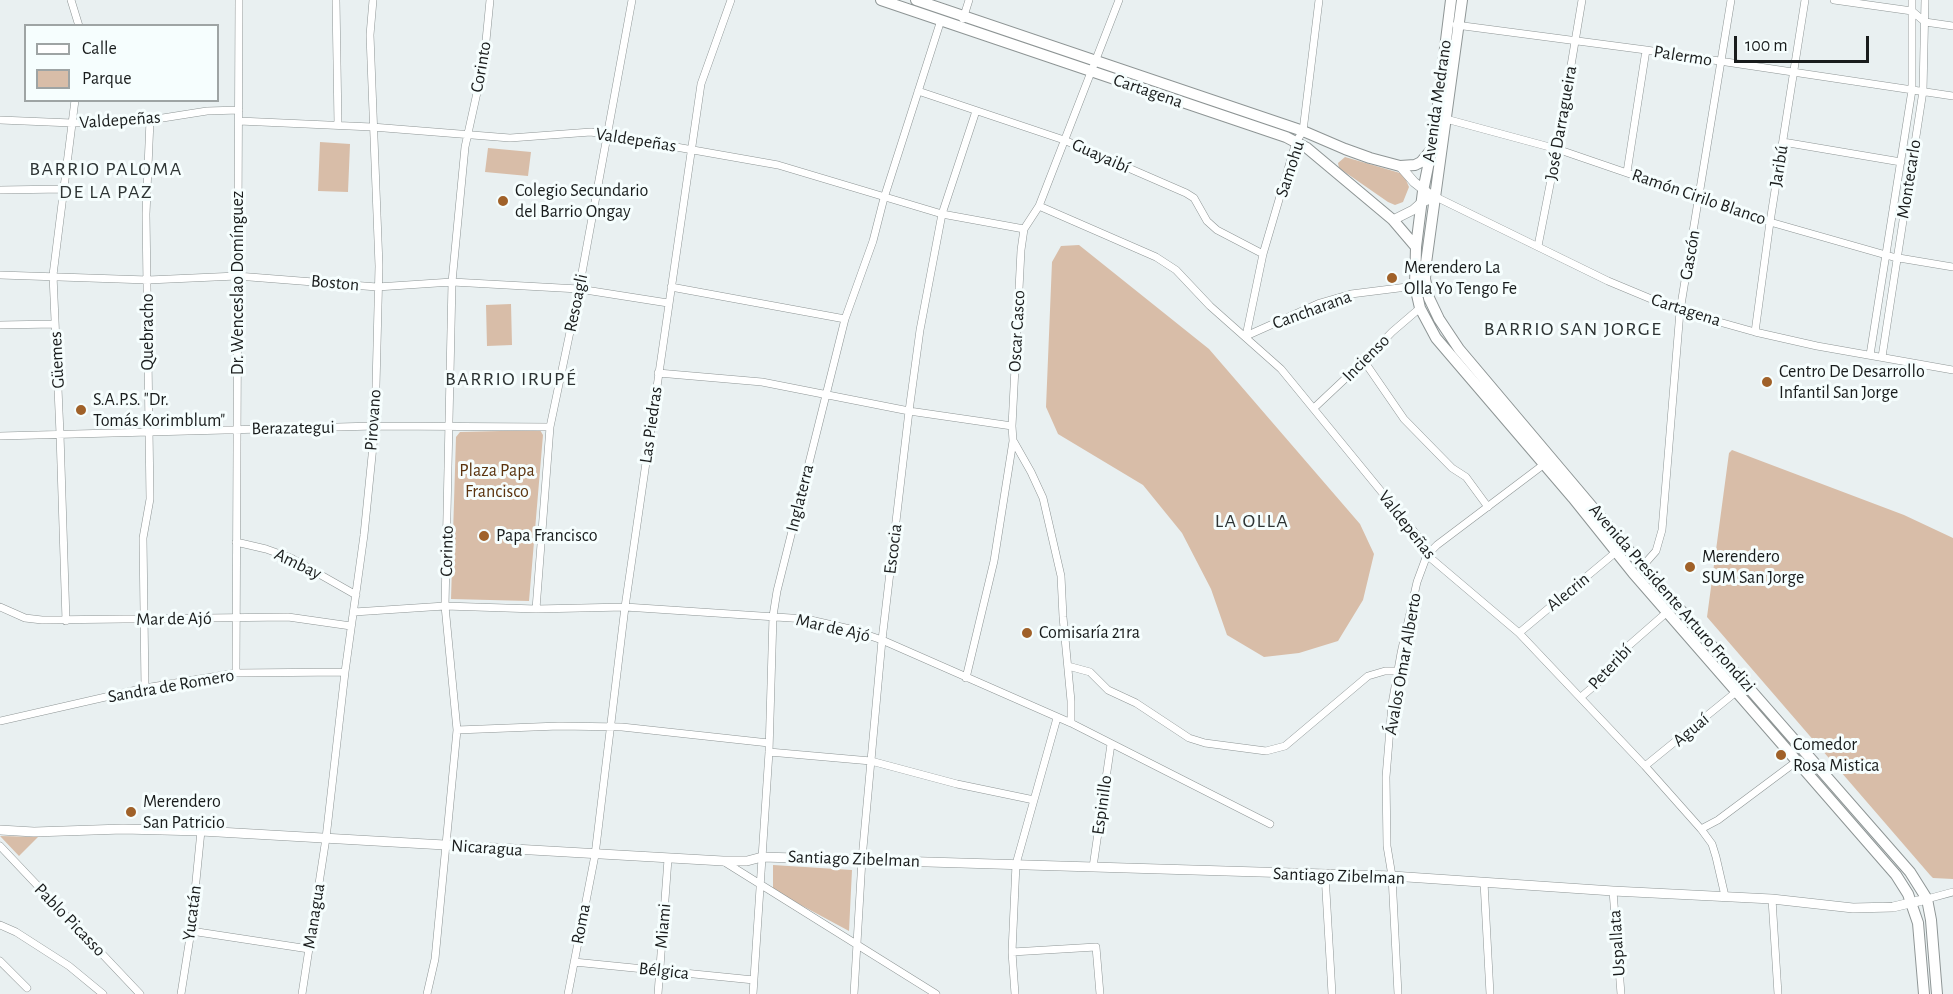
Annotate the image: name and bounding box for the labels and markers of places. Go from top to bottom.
place label: Colegio Secundario del Barrio Ongay [515,180,648,222]
marker: Colegio Secundario del Barrio Ongay [496,194,510,208]
place label: Merendero La Olla Yo Tengo Fe [1404,257,1517,300]
marker: Merendero La Olla Yo Tengo Fe [1385,271,1399,285]
place label: Centro De Desarrollo Infantil San Jorge [1779,361,1925,404]
marker: Centro De Desarrollo Infantil San Jorge [1760,375,1774,389]
place label: S.A.P.S. "Dr. Tomás Korimblum" [93,389,225,432]
marker: S.A.P.S. "Dr. Tomás Korimblum" [74,403,88,417]
place label: Papa Francisco [496,525,598,547]
marker: Papa Francisco [477,529,491,543]
place label: Merendero SUM San Jorge [1702,546,1804,588]
marker: Merendero SUM San Jorge [1683,560,1697,574]
place label: Comisaría 21ra [1039,622,1140,644]
marker: Comisaría 21ra [1020,626,1034,640]
place label: Comedor Rosa Mistica [1793,734,1880,777]
marker: Comedor Rosa Mistica [1774,748,1788,762]
place label: Merendero San Patricio [143,791,225,834]
marker: Merendero San Patricio [124,805,138,819]

